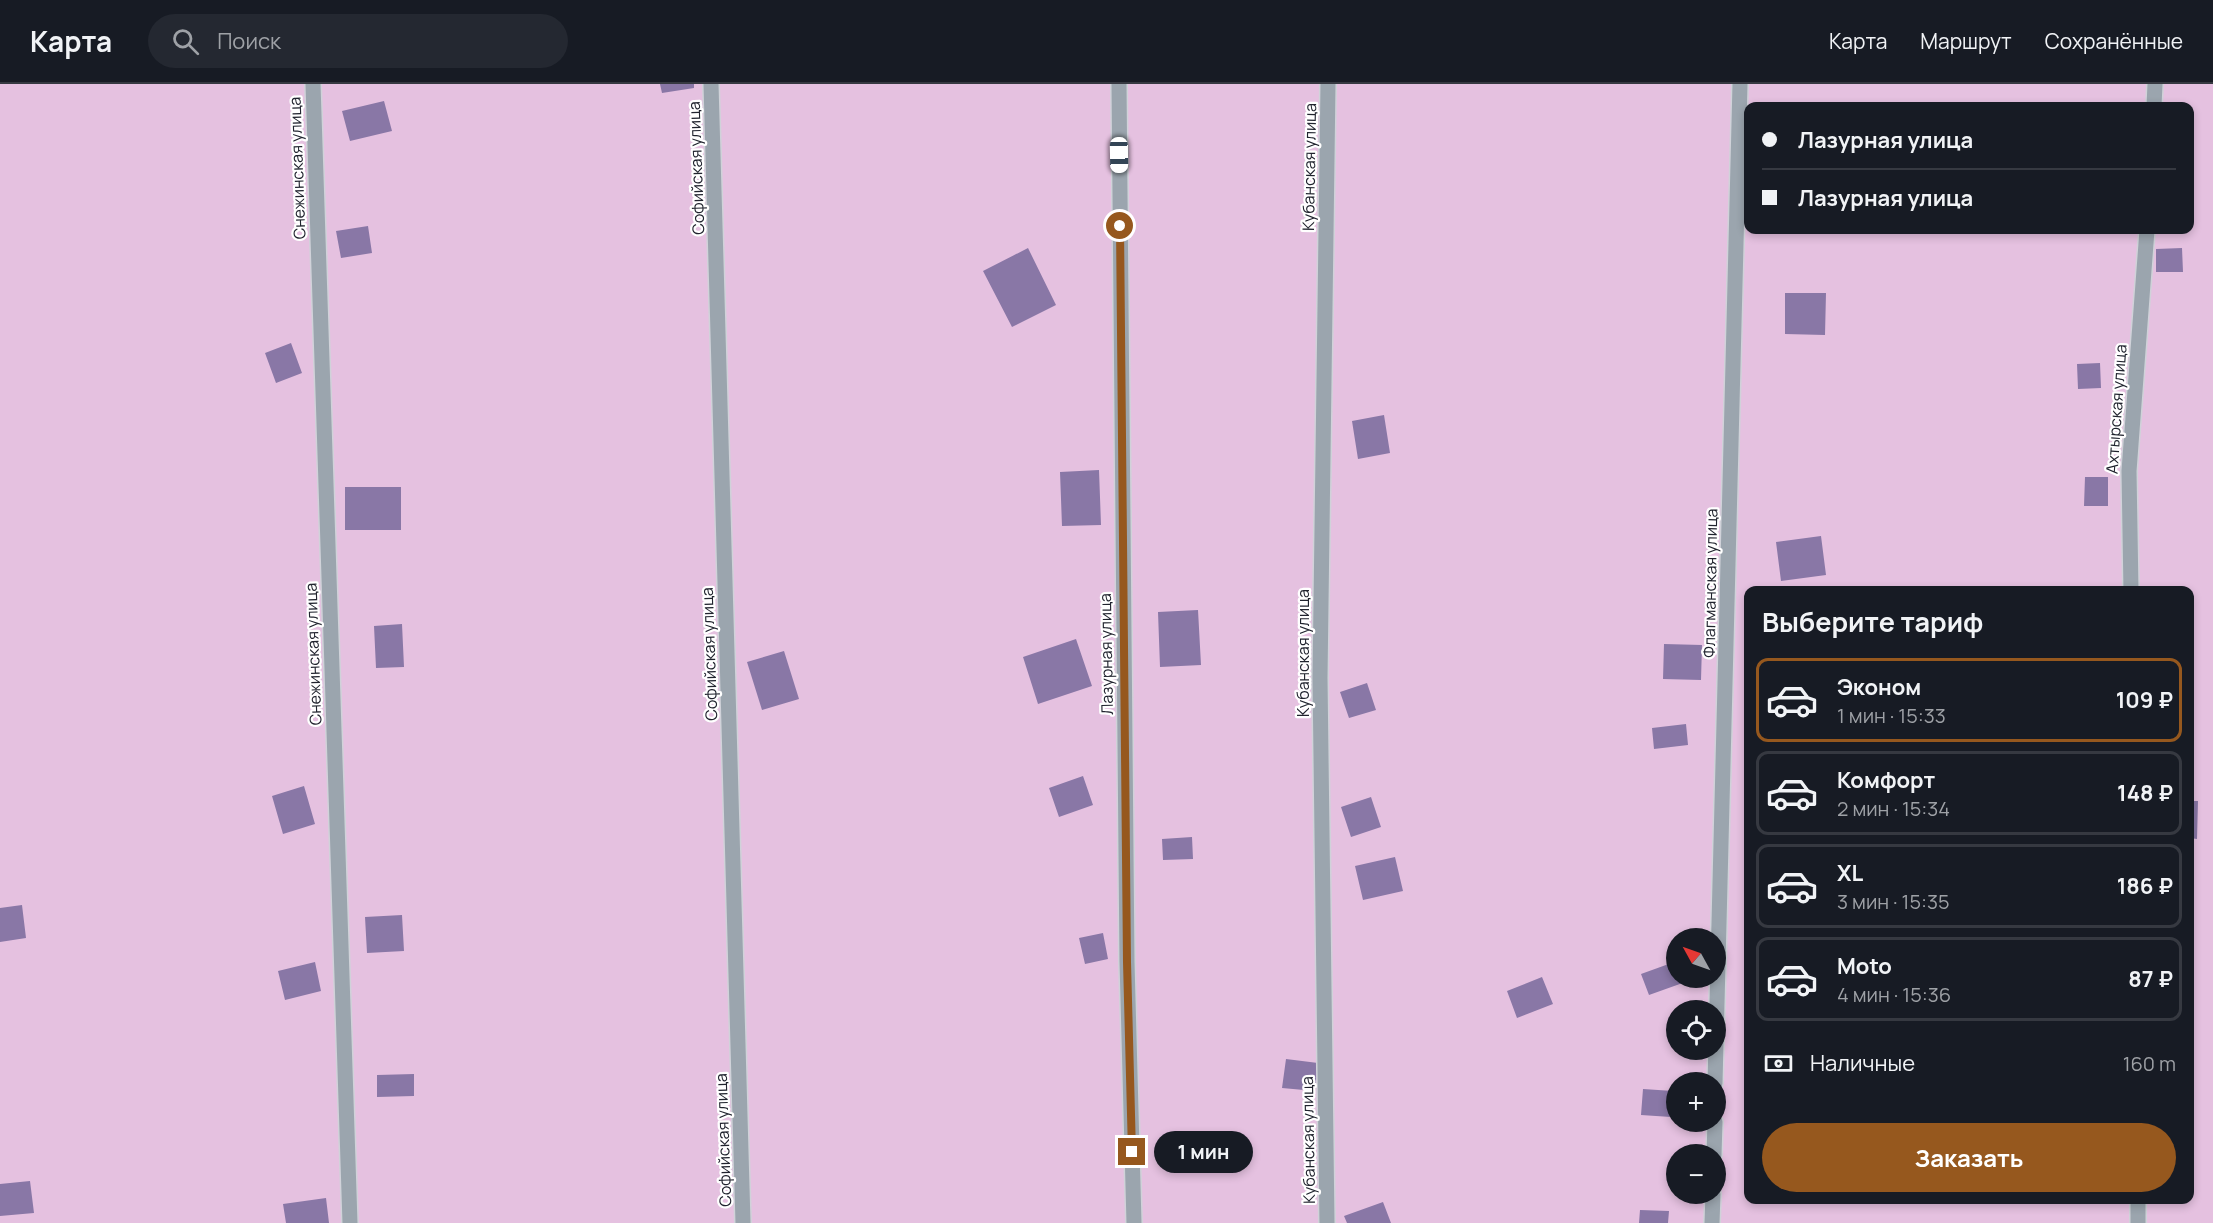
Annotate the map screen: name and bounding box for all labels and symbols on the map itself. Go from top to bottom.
street label: Снежинская улица [284,96,310,240]
street label: Софийская улица [683,101,709,235]
street label: Кубанская улица [1297,103,1321,231]
car [1110,137,1128,173]
route start [1106,212,1133,239]
street label: Ахтырская улица [2100,343,2132,475]
street label: Флагманская улица [1698,508,1722,658]
street label: Снежинская улица [300,582,326,726]
street label: Софийская улица [696,587,722,721]
street label: Кубанская улица [1292,589,1314,717]
street label: Лазурная улица [1094,593,1118,715]
north arrow [1666,928,1726,988]
street label: Софийская улица [710,1073,736,1207]
street label: Кубанская улица [1296,1076,1320,1204]
callout: 1 мин [1153,1131,1252,1173]
route end [1118,1138,1145,1165]

